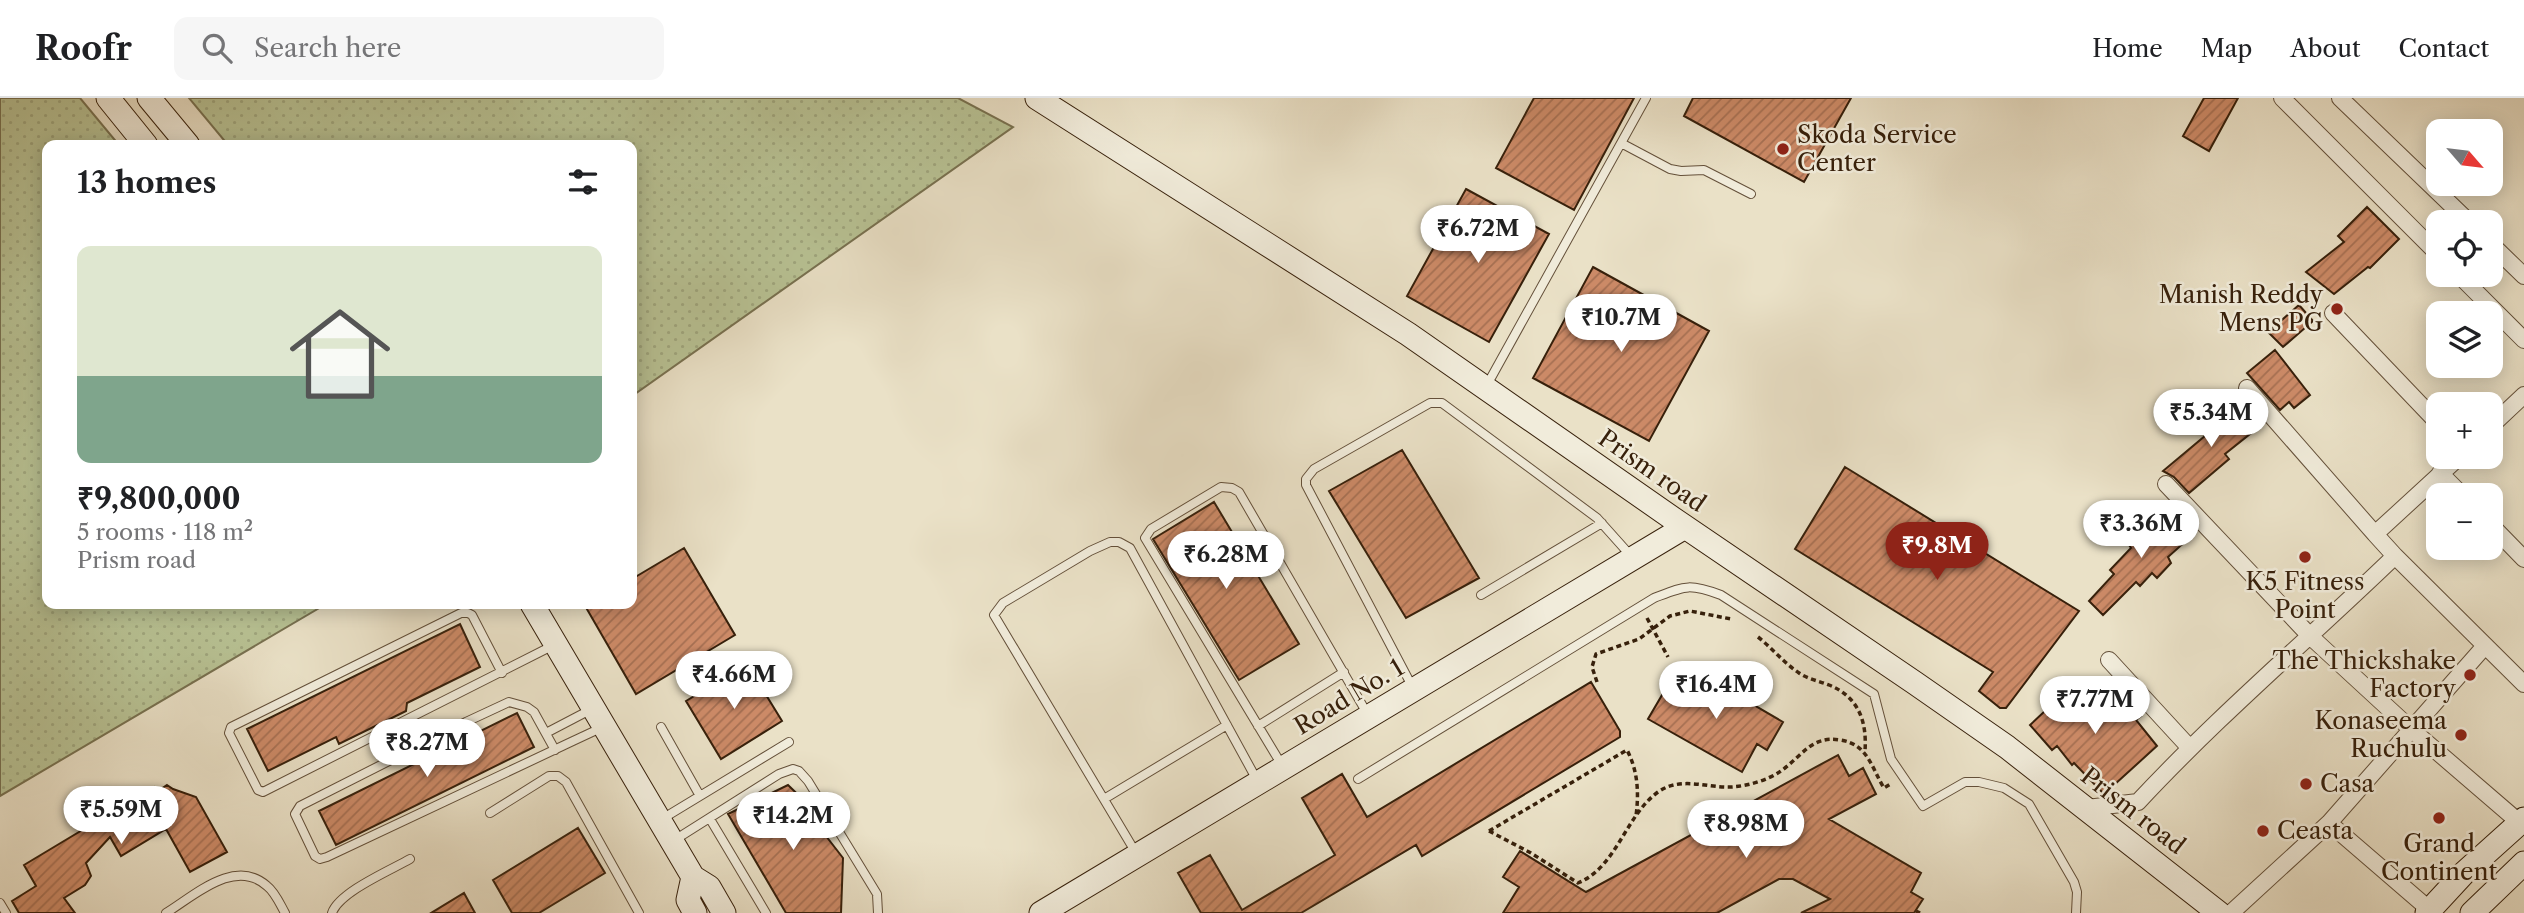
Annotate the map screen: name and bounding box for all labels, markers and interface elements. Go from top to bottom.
search box [174,17,664,80]
text: Roofr [35,28,132,69]
icon: search [198,29,236,67]
text: Search here [254,32,401,64]
text: Home [2092,34,2163,63]
text: Map [2201,34,2252,63]
text: About [2290,34,2361,63]
text: Contact [2399,34,2489,63]
north arrow [2426,119,2502,196]
map controls [2426,119,2503,560]
place label: Skoda Service Center [1797,120,1957,177]
marker: Skoda Service Center [1775,141,1791,157]
icon: filters [564,163,602,201]
text: 13 homes [77,164,216,201]
pin: ₹6.72M [1421,206,1535,265]
button: locate [2426,210,2503,287]
text: ₹6.72M [1437,214,1519,242]
place label: Manish Reddy Mens PG [2159,280,2324,337]
icon: home [277,291,403,417]
pin: ₹10.7M [1564,294,1678,354]
marker: Manish Reddy Mens PG [2329,301,2345,317]
button: layers [2426,301,2503,378]
text: ₹10.7M [1581,303,1661,331]
pin: ₹5.34M [2154,390,2268,449]
button: + [2426,392,2503,469]
text: ₹5.34M [2169,398,2253,426]
street label: Prism road [1593,423,1712,518]
text: ₹9,800,000 [77,480,241,517]
button: − [2426,483,2503,560]
pin: ₹3.36M [2084,500,2198,560]
text: ₹3.36M [2099,509,2183,537]
text: 5 rooms · 118 m² [77,518,253,546]
pin: ₹9.8M [1888,522,1986,582]
text: ₹9.8M [1902,531,1972,559]
pin: ₹6.28M [1169,532,1283,591]
text: ₹6.28M [1183,540,1269,568]
text: Prism road [77,546,196,574]
marker: K5 Fitness Point [2297,549,2313,565]
place label: K5 Fitness Point [2246,567,2364,624]
place label: The Thickshake Factory [2272,646,2457,703]
pin: ₹4.66M [677,652,791,711]
street label: Road No. 1 [1289,653,1409,741]
text: ₹4.66M [691,660,777,688]
pin: ₹16.4M [1659,662,1773,721]
marker: The Thickshake Factory [2462,667,2478,683]
text: ₹16.4M [1675,670,1757,698]
pin: ₹7.77M [2038,676,2152,736]
text: ₹7.77M [2056,685,2134,713]
place label: Konaseema Ruchulu [2314,706,2447,763]
pin: ₹8.27M [370,720,484,779]
marker: Konaseema Ruchulu [2453,727,2469,743]
text: ₹8.27M [385,728,469,756]
street label: Prism road [2075,761,2191,861]
place label: Casa [2320,769,2375,798]
marker: Casa [2298,776,2314,792]
pin: ₹5.59M [64,786,178,846]
pin: ₹14.2M [736,792,850,852]
text: ₹5.59M [79,795,163,823]
pin: ₹8.98M [1689,800,1803,860]
text: ₹14.2M [752,801,834,829]
text: ₹8.98M [1703,809,1789,837]
marker: Grand Continent [2431,810,2447,826]
place label: Ceasta [2277,816,2353,845]
marker: Ceasta [2255,823,2271,839]
place label: Grand Continent [2381,829,2498,886]

